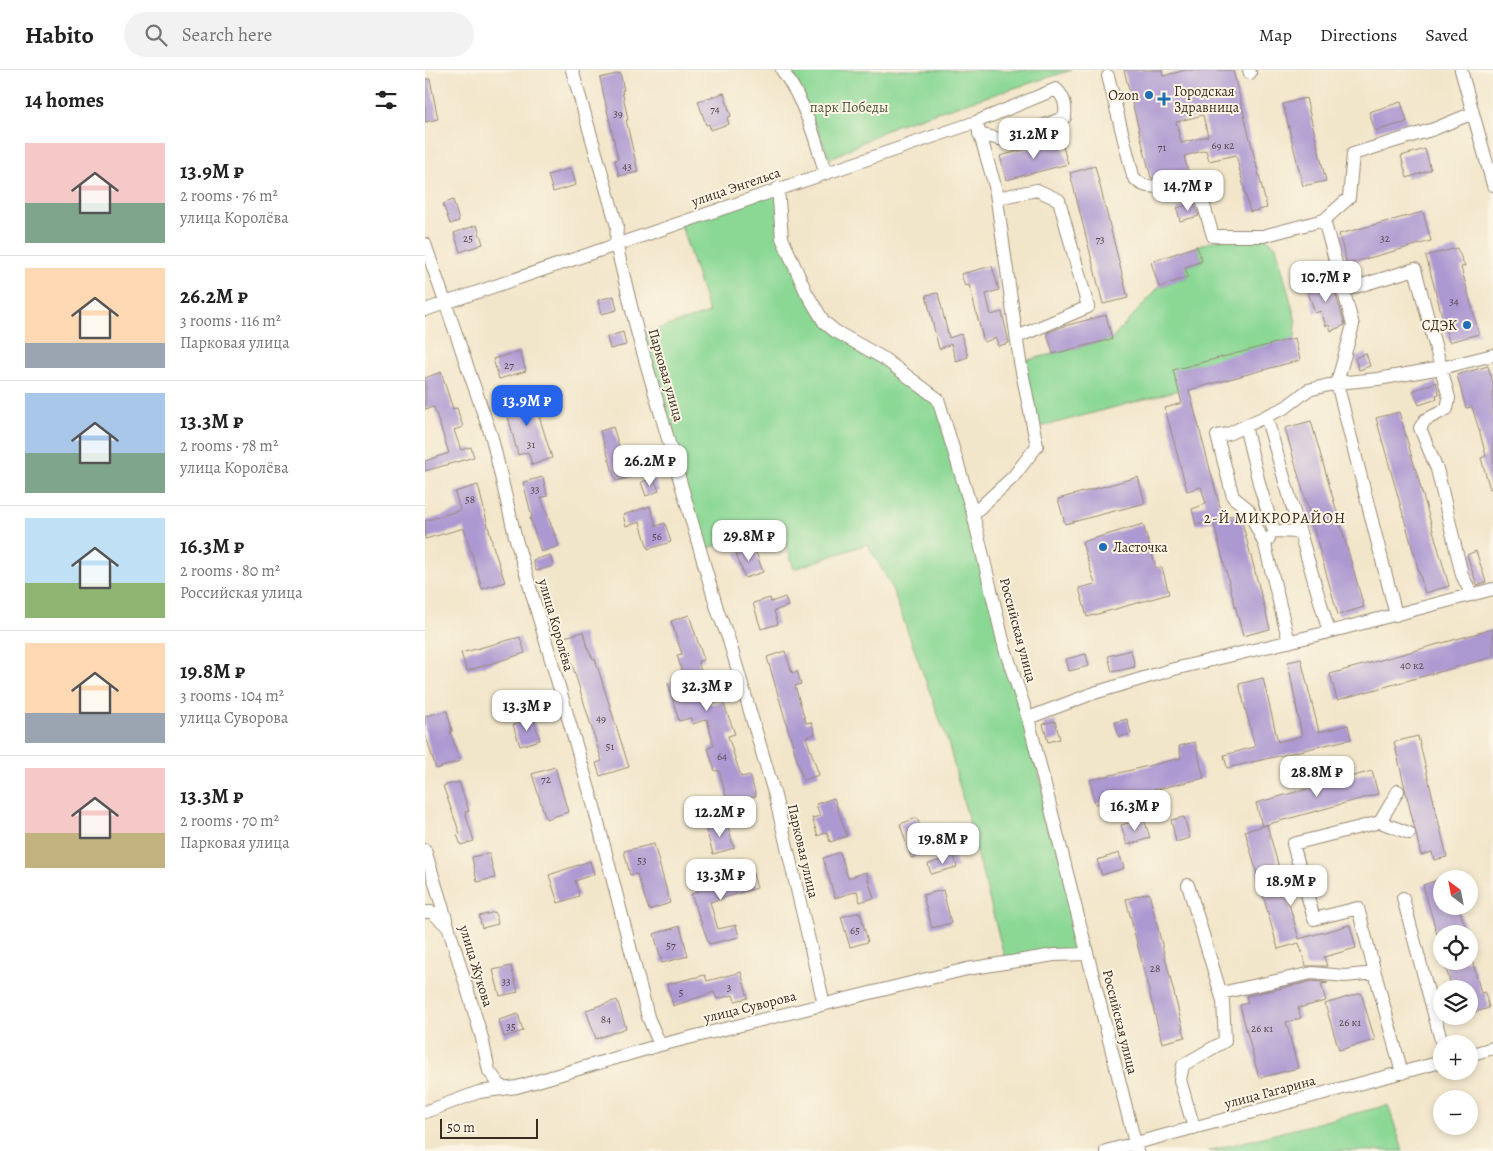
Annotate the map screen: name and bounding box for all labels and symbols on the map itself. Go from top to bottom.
place label: Городская Здравница [1174,82,1240,117]
place label: Ozon [1108,86,1139,105]
marker: Ozon [1143,89,1155,101]
marker: Городская Здравница [1158,93,1170,105]
park label: парк Победы [810,98,888,117]
house number: 74 [710,102,720,117]
house number: 39 [613,106,623,121]
pin: 31.2M ₽ [988,118,1080,160]
house number: 69 к2 [1211,138,1235,153]
house number: 71 [1158,140,1166,155]
house number: 43 [622,159,632,174]
street label: улица Энгельса [688,163,784,211]
pin: 14.7M ₽ [1142,170,1234,212]
house number: 25 [463,231,473,246]
house number: 32 [1380,231,1390,246]
house number: 73 [1095,232,1105,247]
pin: 10.7M ₽ [1280,260,1372,303]
house number: 34 [1449,294,1459,309]
place label: СДЭК [1422,316,1457,335]
marker: СДЭК [1461,319,1473,331]
street label: Парковая улица [644,326,689,424]
house number: 27 [504,358,514,373]
pin: 13.9M ₽ [481,384,573,427]
house number: 31 [527,437,535,452]
pin: 26.2M ₽ [604,444,696,487]
house number: 33 [530,482,540,497]
house number: 58 [465,492,475,507]
district label: 2-Й МИКРОРАЙОН [1204,508,1346,528]
pin: 29.8M ₽ [703,520,795,562]
house number: 56 [652,529,662,544]
place label: Ласточка [1113,538,1168,557]
marker: Ласточка [1097,541,1109,553]
street label: улица Королёва [533,576,578,674]
street label: Российская улица [995,576,1041,685]
house number: 40 к2 [1400,658,1424,673]
pin: 32.3M ₽ [661,670,753,712]
pin: 13.3M ₽ [481,690,573,732]
house number: 49 [596,711,606,726]
house number: 51 [606,739,614,754]
house number: 64 [717,749,727,764]
pin: 28.8M ₽ [1271,756,1363,798]
house number: 72 [541,772,551,787]
pin: 16.3M ₽ [1089,790,1181,832]
pin: 12.2M ₽ [674,796,766,838]
street label: Парковая улица [783,802,823,900]
pin: 19.8M ₽ [897,822,989,865]
house number: 53 [637,853,647,868]
pin: 13.3M ₽ [675,858,767,901]
pin: 18.9M ₽ [1245,864,1337,907]
north arrow [1433,870,1477,915]
street label: улица Жукова [454,922,498,1010]
house number: 65 [850,923,860,938]
house number: 57 [666,938,676,953]
house number: 28 [1150,961,1160,976]
street label: Российская улица [1098,968,1142,1077]
house number: 33 [501,974,511,989]
house number: 3 [727,980,731,995]
house number: 5 [679,985,684,1000]
street label: улица Суворова [701,986,799,1028]
house number: 84 [601,1012,611,1027]
house number: 26 к1 [1339,1015,1361,1030]
house number: 35 [506,1019,516,1034]
house number: 26 к1 [1251,1021,1273,1036]
street label: улица Гагарина [1221,1071,1318,1114]
scale bar [440,1116,537,1139]

